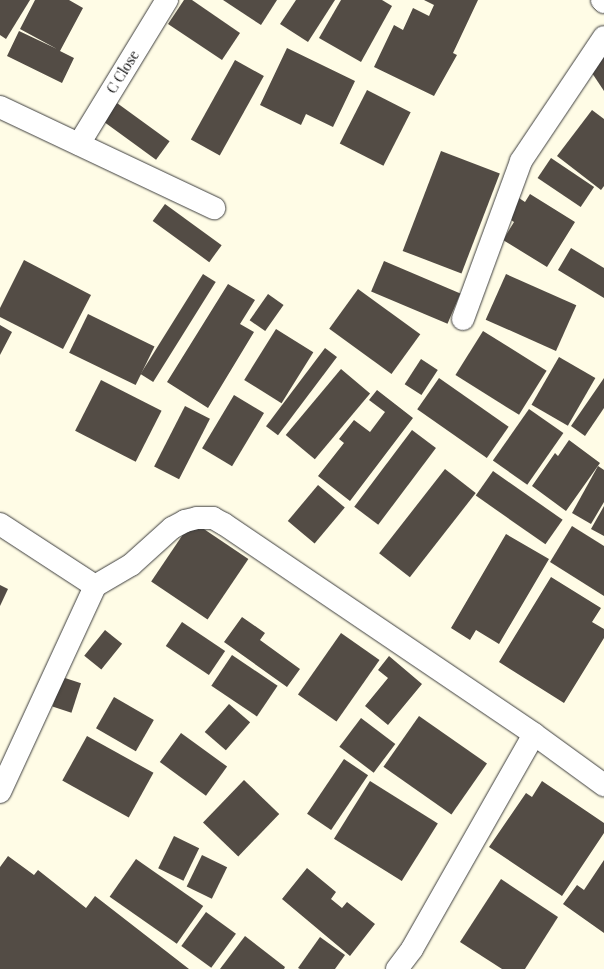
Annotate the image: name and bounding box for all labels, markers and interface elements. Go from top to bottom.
street label: C Close [103,47,143,97]

